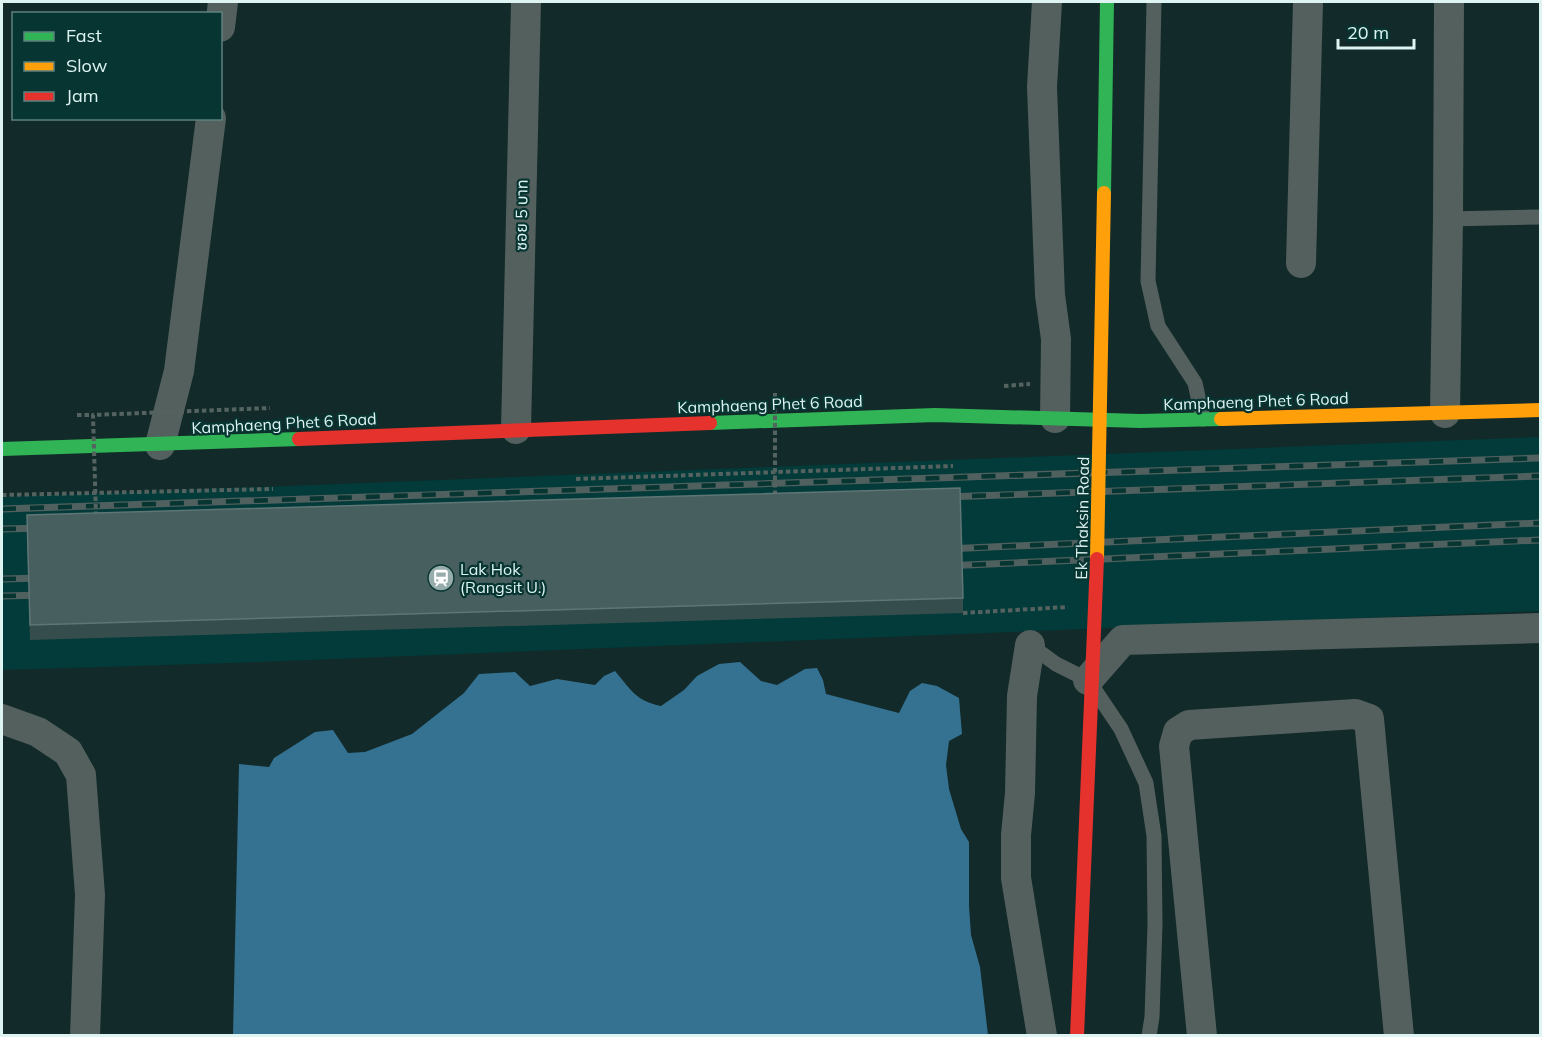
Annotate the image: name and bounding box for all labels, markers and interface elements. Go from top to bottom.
legend [12,12,222,120]
scale bar [1338,12,1414,50]
text: 20 m [1347,21,1389,44]
text: Fast [66,24,102,47]
text: Slow [66,54,108,77]
text: Jam [66,84,99,107]
street label: ซอย 5 บาท [510,179,532,251]
street label: Kamphaeng Phet 6 Road [1163,388,1349,414]
street label: Kamphaeng Phet 6 Road [677,391,863,417]
street label: Kamphaeng Phet 6 Road [191,408,377,438]
street label: Ek Thaksin Road [1071,456,1093,580]
place label: Lak Hok (Rangsit U.) [460,559,546,597]
station icon: Lak Hok (Rangsit U.) [426,563,456,593]

